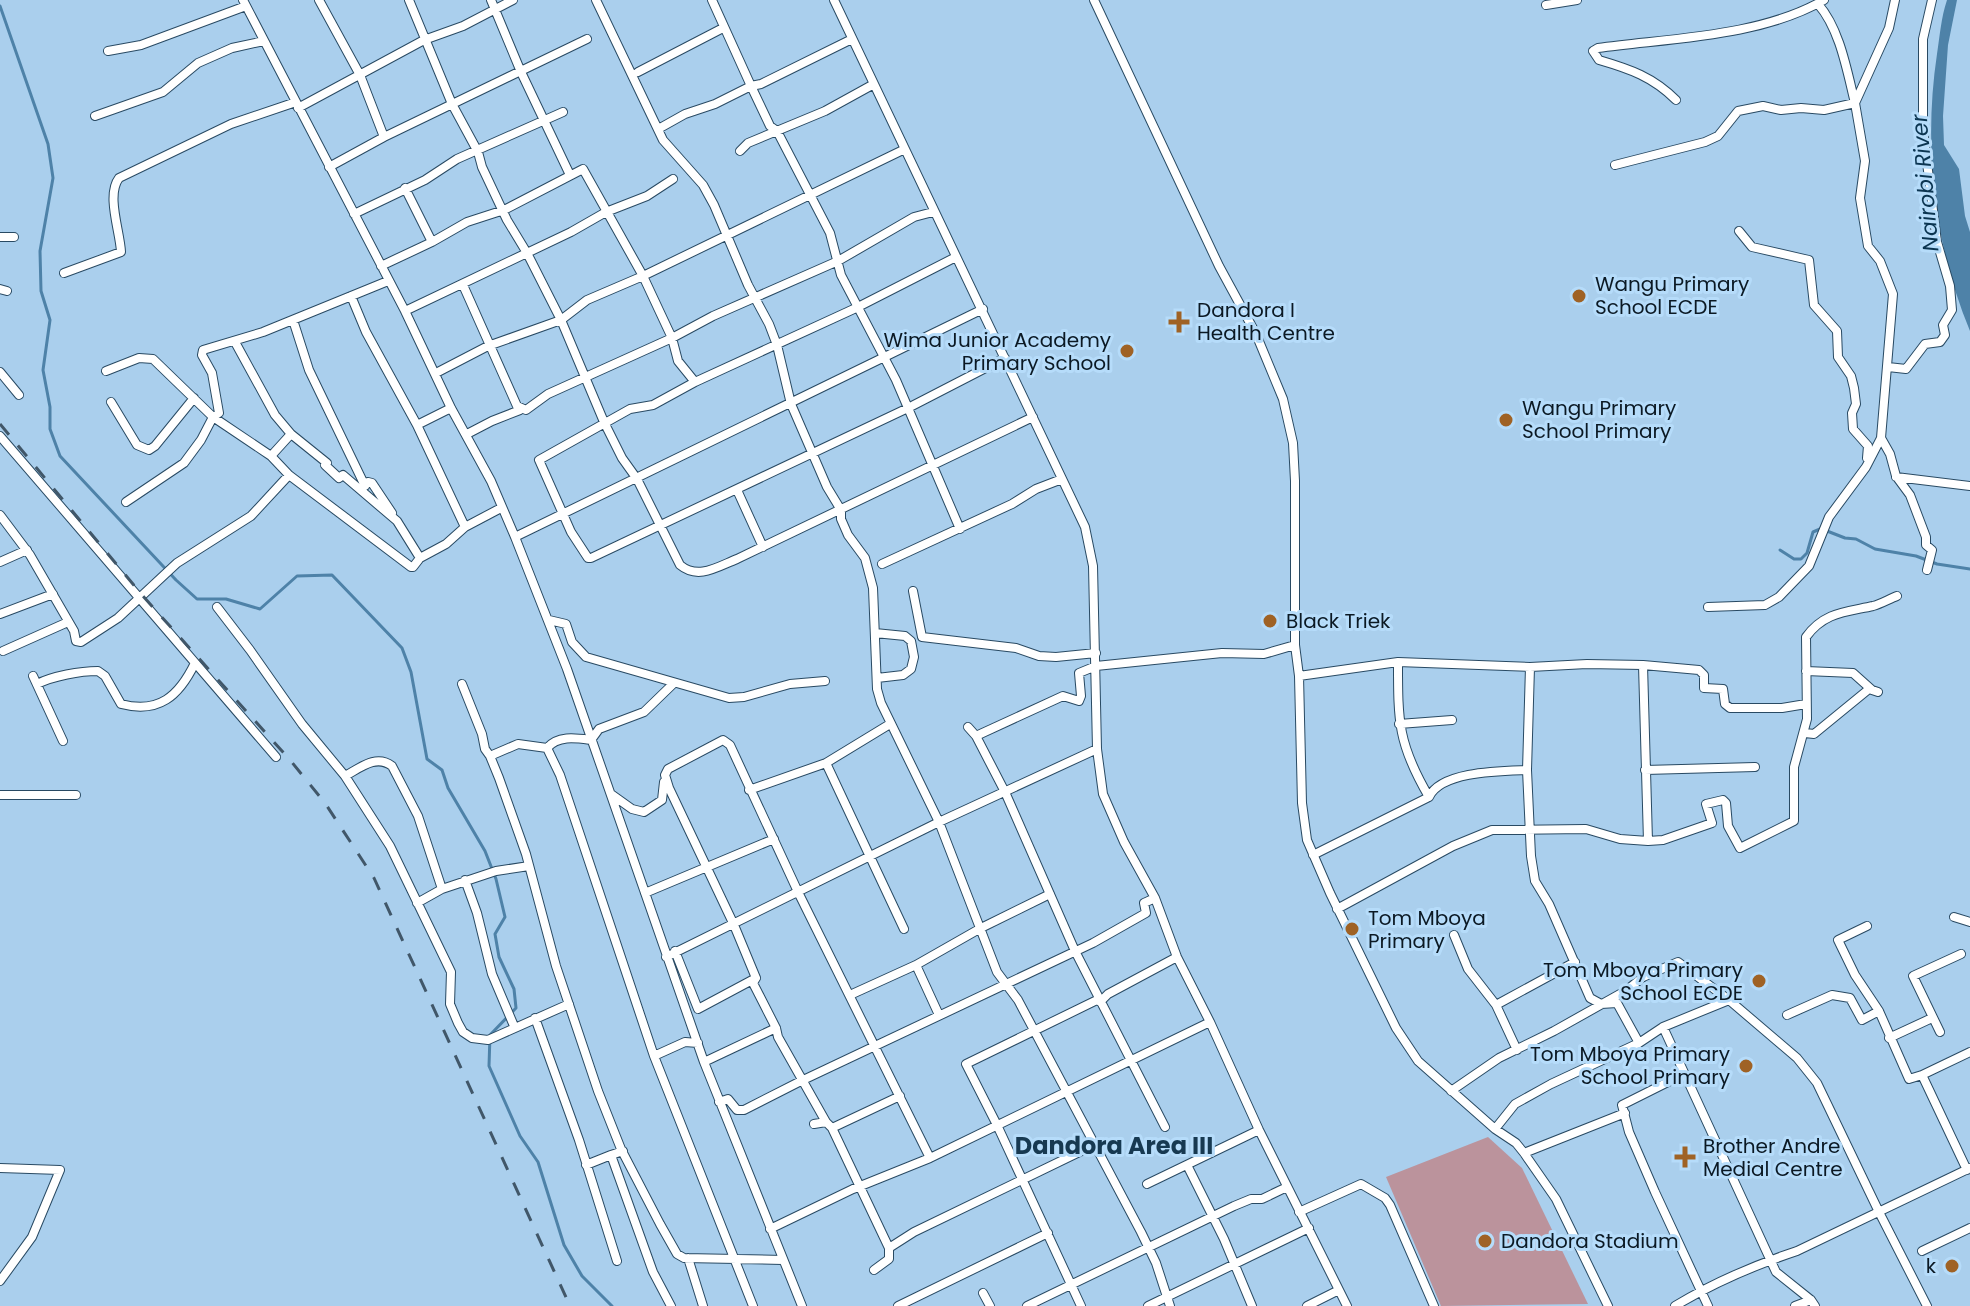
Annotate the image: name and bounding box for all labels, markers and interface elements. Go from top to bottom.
water label: Nairobi River [1903,112,1946,253]
place label: Wangu Primary School ECDE [1595,270,1749,321]
marker: Wangu Primary School ECDE [1570,287,1588,305]
place label: Dandora I Health Centre [1197,296,1335,347]
marker: Dandora I Health Centre [1168,311,1190,333]
place label: Wima Junior Academy Primary School [883,326,1111,377]
marker: Wima Junior Academy Primary School [1118,342,1136,360]
place label: Wangu Primary School Primary [1522,394,1676,445]
marker: Wangu Primary School Primary [1497,411,1515,429]
place label: Black Triek [1286,607,1391,635]
marker: Black Triek [1261,612,1279,630]
place label: Tom Mboya Primary [1368,904,1486,955]
marker: Tom Mboya Primary [1343,920,1361,938]
place label: Tom Mboya Primary School ECDE [1543,956,1743,1007]
marker: Tom Mboya Primary School ECDE [1750,972,1768,990]
place label: Tom Mboya Primary School Primary [1530,1040,1730,1091]
marker: Tom Mboya Primary School Primary [1737,1057,1755,1075]
district label: Dandora Area III [1015,1129,1213,1162]
place label: Brother Andre Medial Centre [1703,1132,1843,1183]
marker: Brother Andre Medial Centre [1674,1146,1696,1168]
place label: Dandora Stadium [1501,1227,1678,1255]
marker: Dandora Stadium [1476,1232,1494,1250]
place label: k [1926,1252,1937,1280]
marker: k [1943,1257,1961,1275]

